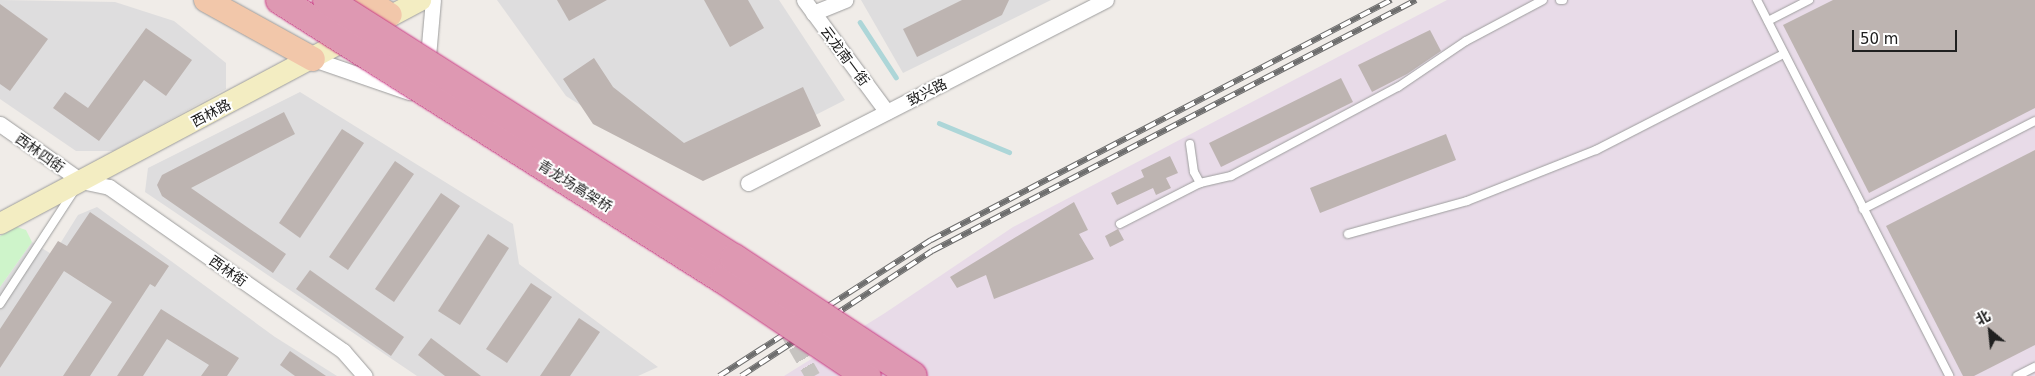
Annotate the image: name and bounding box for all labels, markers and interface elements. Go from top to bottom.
scale bar [1855,20,1960,52]
street label: 云龙南一街 [817,23,873,89]
text: 50 m [1860,30,1898,48]
street label: 致兴路 [904,75,950,109]
street label: 西林路 [189,96,233,130]
street label: 西林四街 [12,130,68,176]
street label: 青龙场高架桥 [535,157,615,215]
street label: 西林街 [206,252,250,290]
north arrow [1965,306,2015,356]
text: 北 [1973,307,1993,328]

